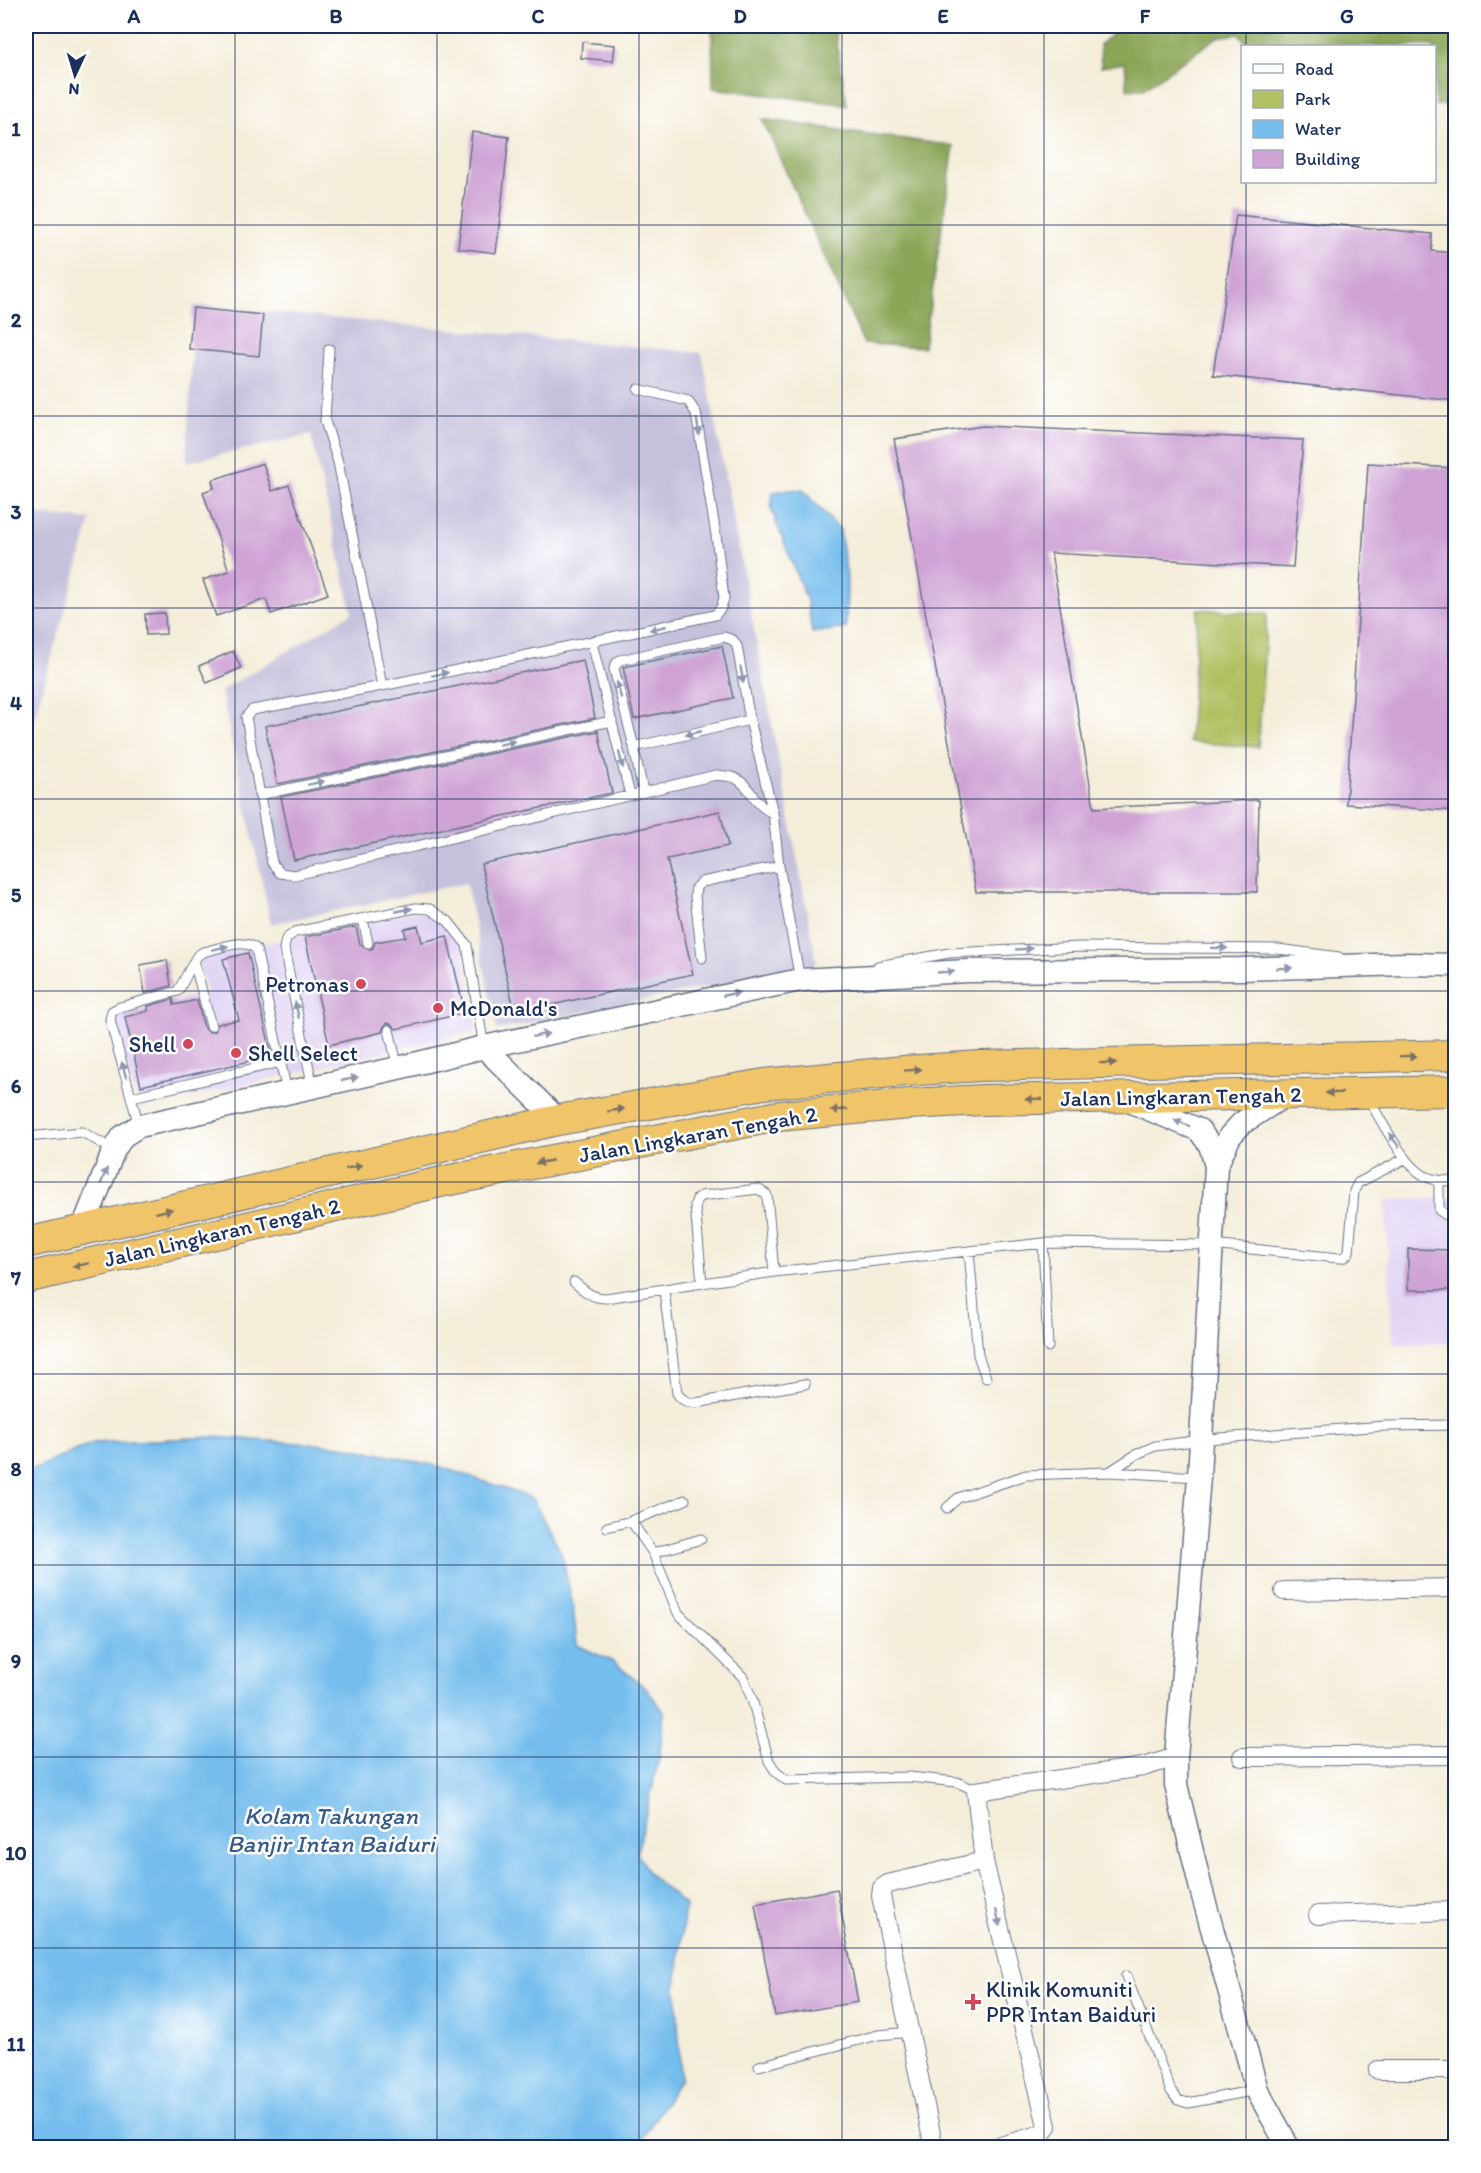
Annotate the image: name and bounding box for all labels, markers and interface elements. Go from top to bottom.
text: A [127,4,141,28]
text: B [330,4,343,28]
text: C [532,4,545,28]
text: D [733,4,747,28]
text: E [937,4,949,28]
text: F [1140,4,1151,28]
text: G [1340,4,1354,28]
north arrow [45,45,105,105]
legend [1241,45,1436,183]
text: Road [1295,58,1334,80]
text: N [68,80,80,99]
text: Park [1295,88,1330,110]
text: 1 [11,117,21,141]
text: Water [1295,118,1341,140]
text: Building [1295,148,1361,170]
text: 2 [11,308,22,332]
one-way arrow [694,417,703,436]
text: 3 [11,500,22,524]
one-way arrow [649,623,667,633]
one-way arrow [738,665,747,684]
one-way arrow [430,669,449,679]
one-way arrow [614,681,624,699]
text: 4 [10,691,22,715]
one-way arrow [683,729,702,738]
one-way arrow [498,738,517,747]
one-way arrow [617,751,627,770]
one-way arrow [307,778,326,787]
text: 5 [11,883,22,907]
one-way arrow [395,905,414,914]
one-way arrow [211,943,229,953]
one-way arrow [1210,943,1229,953]
one-way arrow [1015,945,1034,954]
one-way arrow [1274,963,1293,972]
one-way arrow [936,968,955,977]
place label: Petronas [265,971,349,998]
marker: Petronas [354,977,368,991]
one-way arrow [722,989,741,998]
place label: McDonald's [450,995,558,1022]
one-way arrow [292,1000,301,1019]
marker: McDonald's [431,1001,445,1015]
one-way arrow [532,1030,551,1039]
place label: Shell [129,1031,176,1058]
marker: Shell [181,1037,195,1051]
place label: Shell Select [248,1040,358,1067]
marker: Shell Select [229,1046,243,1060]
one-way arrow [1398,1052,1417,1061]
one-way arrow [1098,1058,1117,1068]
one-way arrow [119,1060,128,1078]
one-way arrow [904,1065,923,1075]
text: 6 [11,1074,22,1098]
one-way arrow [340,1074,359,1084]
street label: Jalan Lingkaran Tengah 2 [1060,1081,1302,1112]
one-way arrow [1325,1088,1344,1098]
one-way arrow [1025,1094,1044,1104]
street label: Jalan Lingkaran Tengah 2 [577,1100,820,1169]
one-way arrow [607,1105,626,1114]
one-way arrow [830,1105,849,1115]
one-way arrow [1173,1118,1191,1128]
one-way arrow [1388,1133,1400,1149]
one-way arrow [534,1158,553,1167]
one-way arrow [345,1161,363,1171]
one-way arrow [99,1166,109,1184]
street label: Jalan Lingkaran Tengah 2 [102,1192,343,1273]
one-way arrow [155,1205,174,1215]
one-way arrow [72,1261,90,1271]
text: 7 [10,1266,21,1290]
text: 8 [11,1457,22,1481]
text: 9 [11,1649,21,1673]
water label: Kolam Takungan Banjir Intan Baiduri [227,1801,438,1858]
text: 10 [5,1841,27,1865]
one-way arrow [993,1909,1003,1927]
place label: Klinik Komuniti PPR Intan Baiduri [986,1976,1156,2028]
marker: Klinik Komuniti PPR Intan Baiduri [964,1993,982,2011]
text: 11 [7,2032,26,2056]

